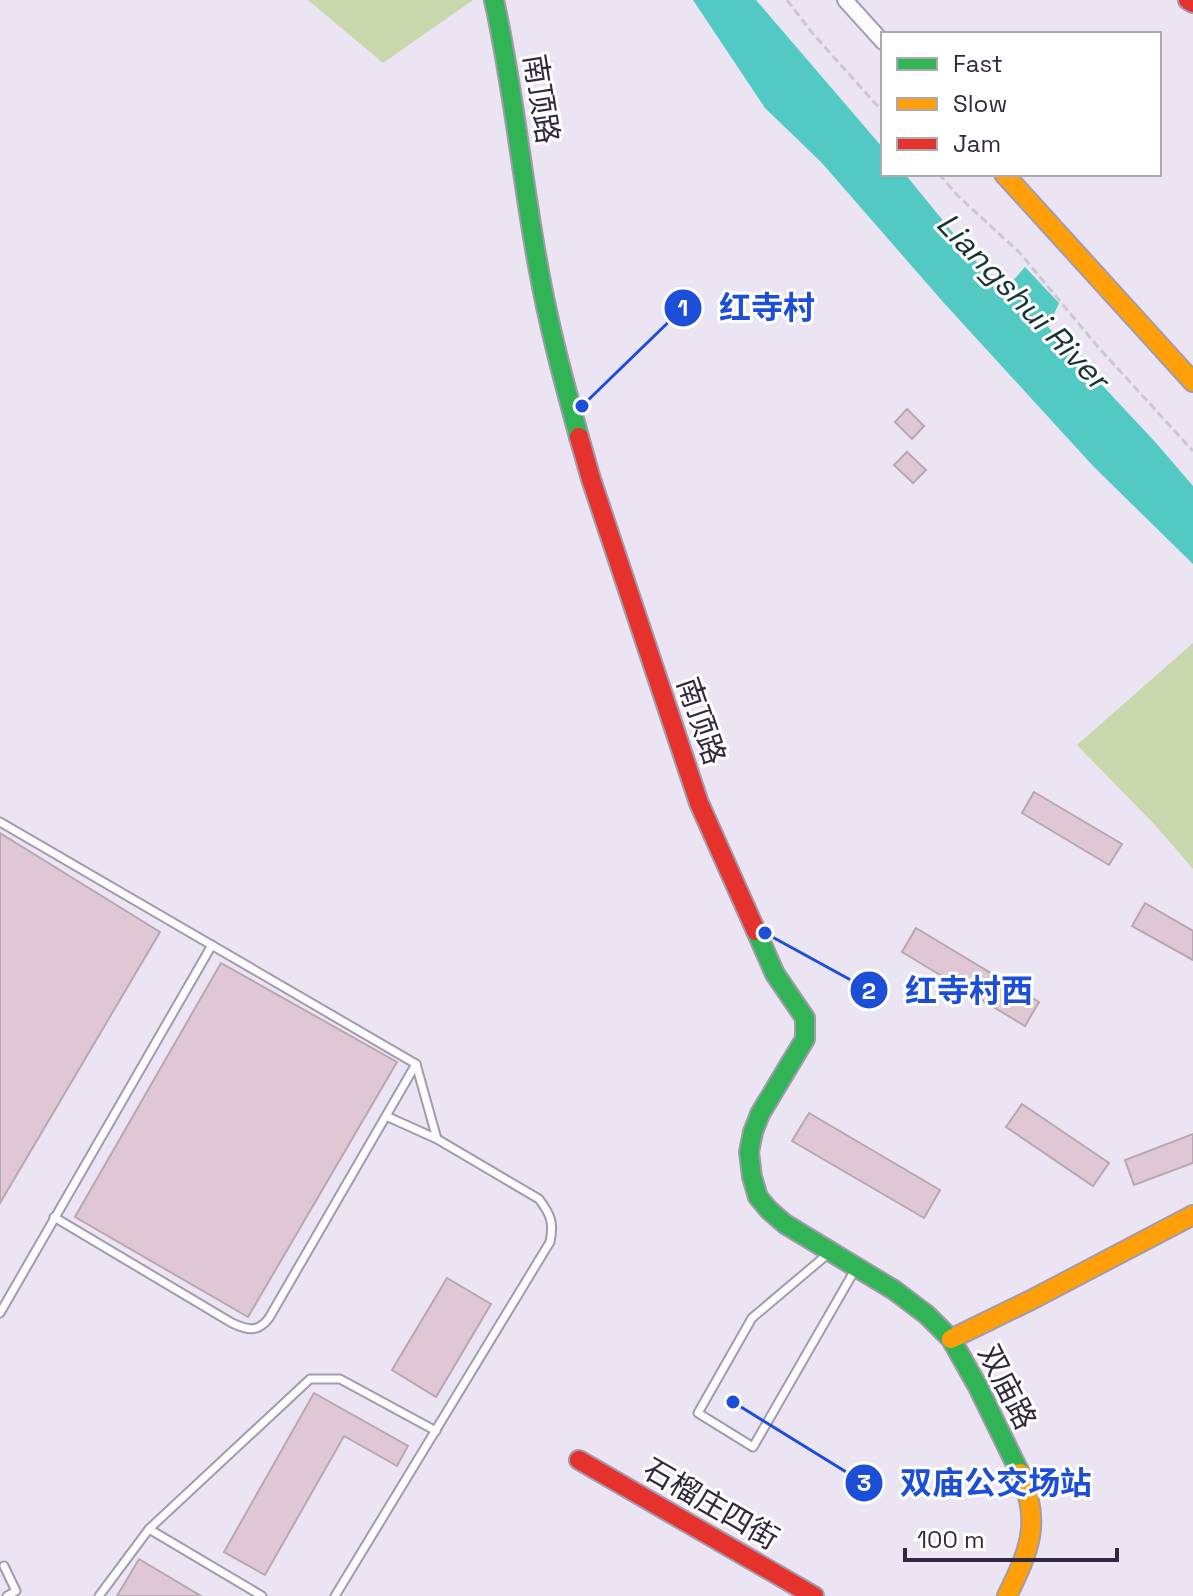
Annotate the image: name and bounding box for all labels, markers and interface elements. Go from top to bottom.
legend [881,32,1161,176]
text: Fast [953,48,1003,79]
street label: 南顶路 [515,51,568,146]
text: Slow [953,88,1007,119]
text: Jam [953,128,1001,159]
water label: Liangshui River [928,204,1120,400]
callout: 红寺村 [663,280,831,336]
text: 红寺村 [719,288,815,328]
text: 1 [678,292,688,323]
street label: 南顶路 [668,672,735,770]
callout: 红寺村西 [849,962,1049,1018]
text: 红寺村西 [905,971,1033,1011]
text: 2 [862,975,876,1006]
street label: 双庙路 [970,1338,1045,1436]
street label: 石榴庄四街 [637,1449,786,1558]
callout: 双庙公交场站 [844,1455,1108,1511]
text: 双庙公交场站 [900,1463,1092,1503]
text: 3 [857,1467,871,1498]
scale bar [905,1512,1117,1562]
text: 100 m [917,1524,985,1555]

